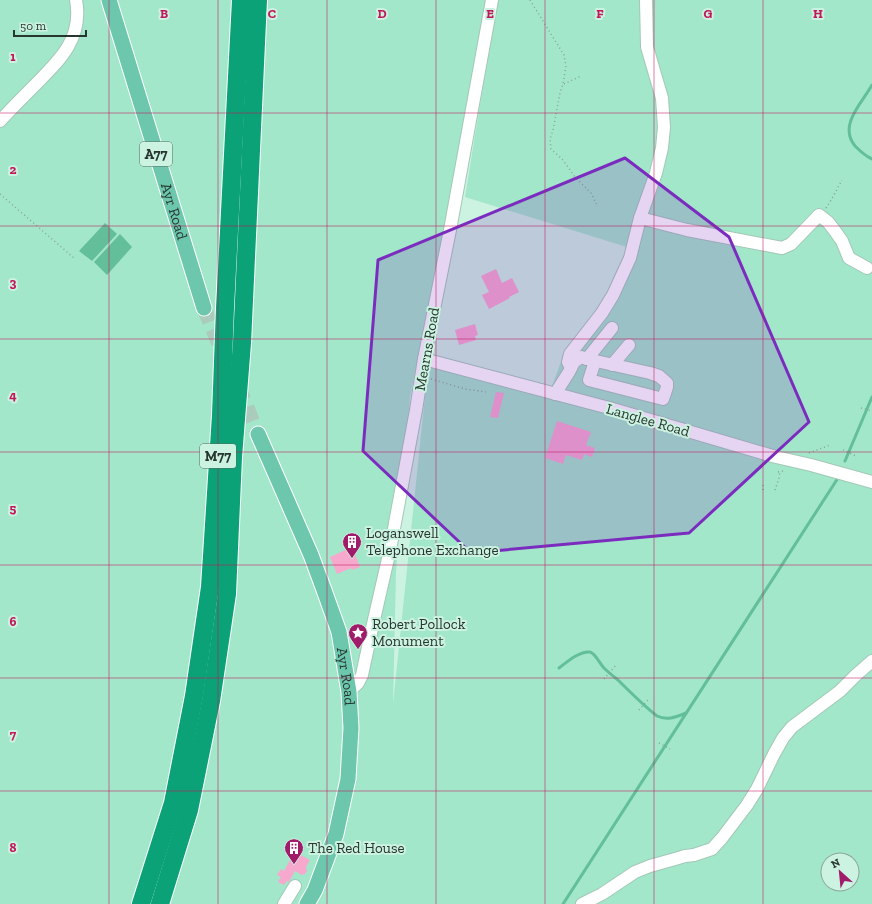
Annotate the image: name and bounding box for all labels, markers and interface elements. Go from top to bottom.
text: B [160,6,168,21]
text: C [268,6,276,21]
text: D [377,6,387,21]
text: E [486,6,494,21]
text: F [596,6,604,21]
text: G [704,6,713,21]
text: H [813,6,823,21]
scale bar [14,12,86,38]
text: 50 m [20,19,47,33]
text: 1 [10,49,16,64]
road number: A77 [140,142,172,166]
text: 2 [10,162,17,177]
street label: Ayr Road [157,181,192,242]
text: 3 [10,275,17,290]
street label: Mearns Road [411,305,443,392]
text: 4 [9,388,17,403]
street label: Langlee Road [604,399,693,441]
road number: M77 [200,444,236,468]
text: 5 [10,501,17,516]
place label: Loganswell Telephone Exchange [366,524,499,559]
building icon: Loganswell Telephone Exchange [341,531,363,559]
text: 6 [10,614,17,629]
place label: Robert Pollock Monument [372,615,466,650]
place icon: Robert Pollock Monument [347,622,369,650]
street label: Ayr Road [333,646,359,707]
text: 7 [10,727,17,742]
building icon: The Red House [283,837,305,865]
place label: The Red House [308,839,405,857]
text: 8 [9,840,17,855]
north arrow [820,852,860,892]
text: N [829,856,843,871]

